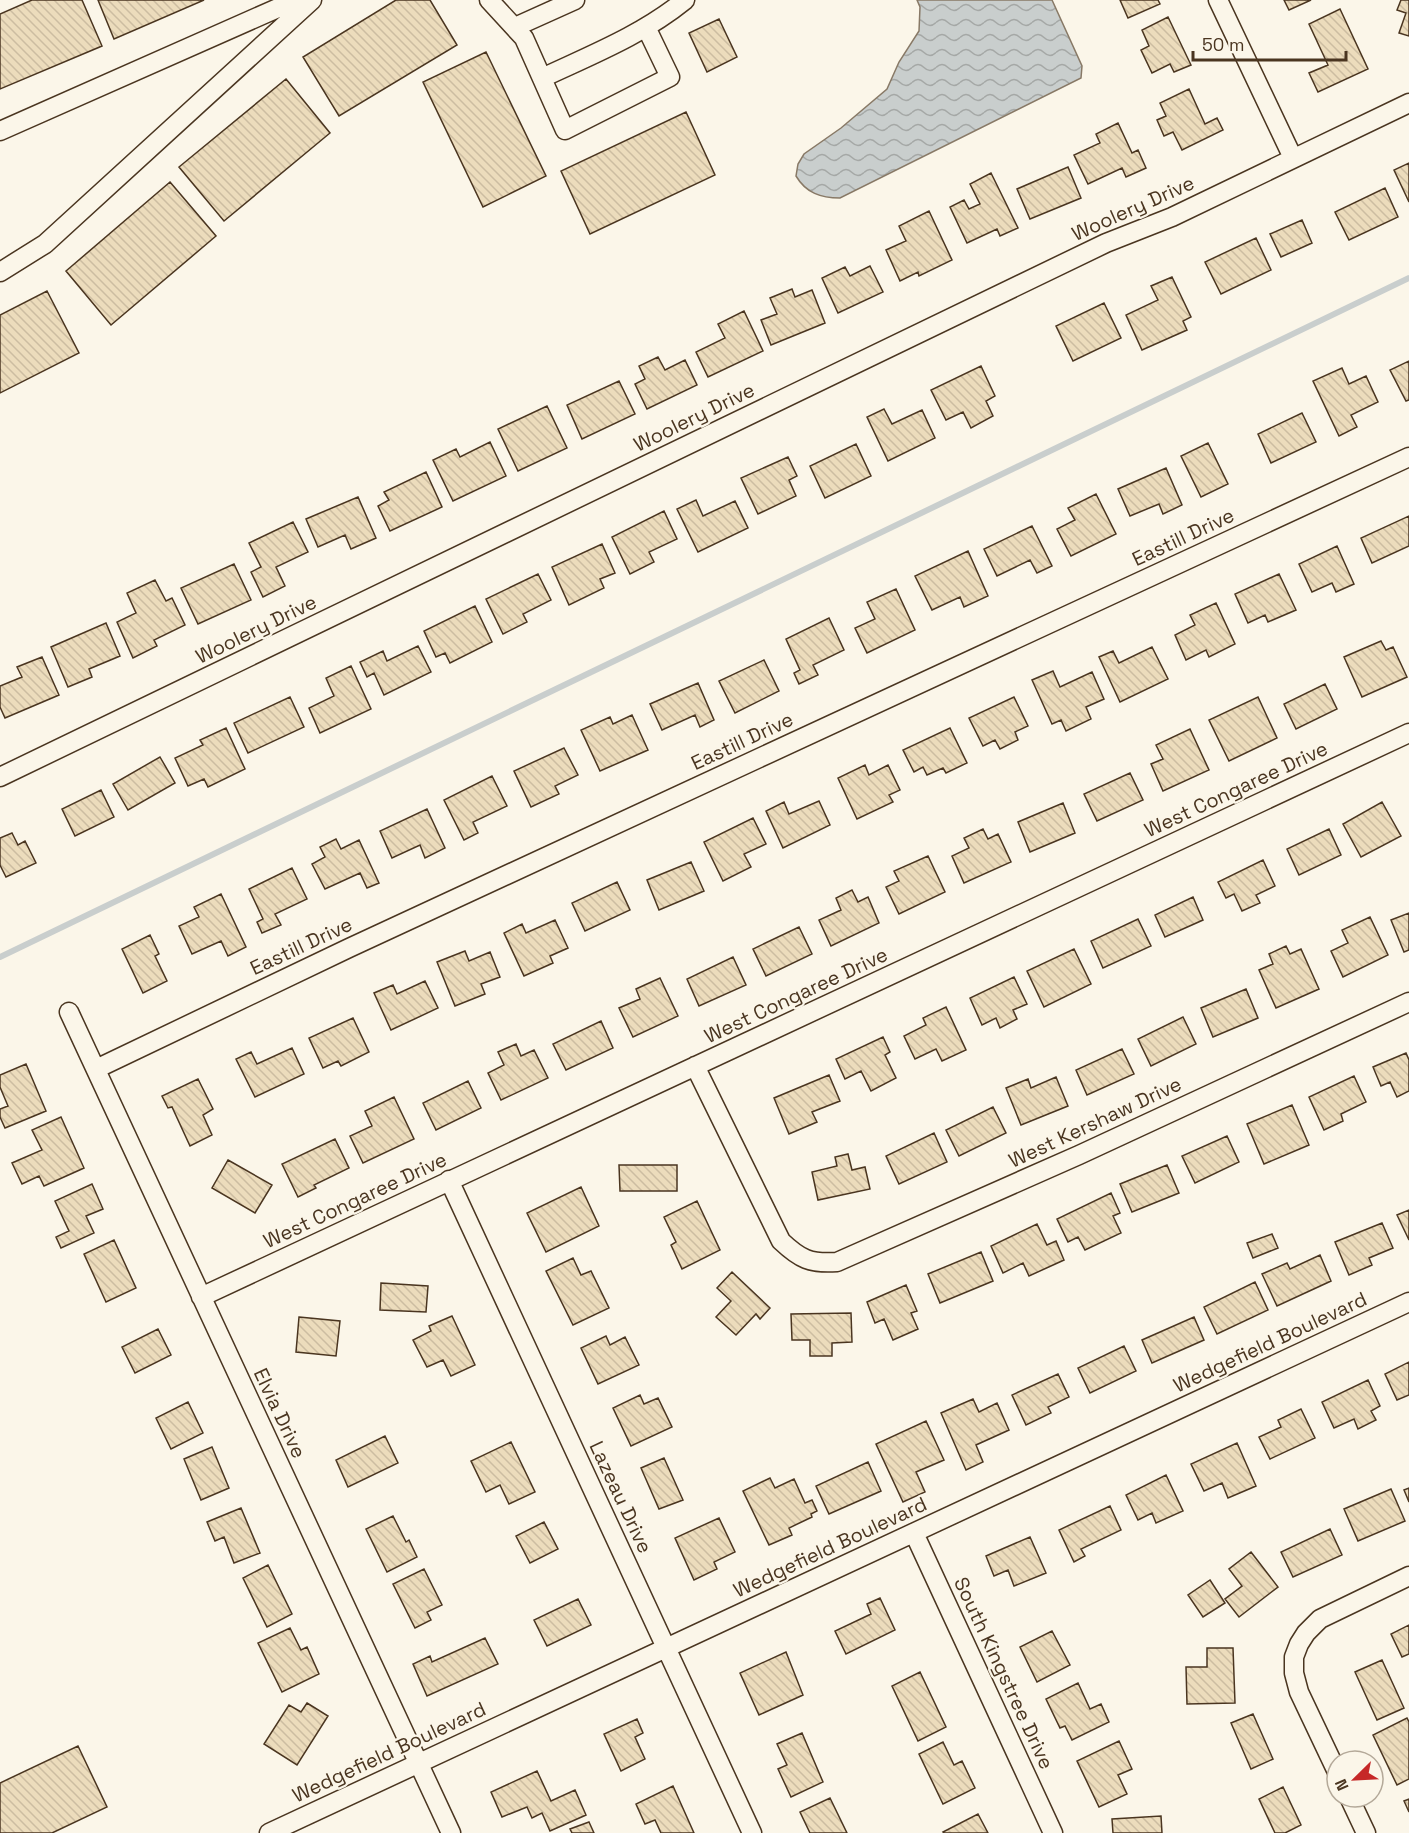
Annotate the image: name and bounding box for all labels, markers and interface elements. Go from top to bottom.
scale bar [1193,24,1346,62]
text: 50 m [1202,33,1244,56]
street label: Woolery Drive [1068,169,1198,247]
street label: Woolery Drive [629,376,759,458]
street label: Eastill Drive [1128,502,1238,572]
street label: Woolery Drive [191,588,321,670]
street label: Eastill Drive [687,706,797,776]
street label: West Congaree Drive [1140,735,1332,843]
street label: Eastill Drive [246,911,356,981]
street label: West Congaree Drive [700,941,892,1049]
street label: West Kershaw Drive [1004,1071,1186,1173]
street label: West Congaree Drive [259,1146,451,1254]
street label: Wedgefield Boulevard [1169,1286,1371,1398]
street label: Elvia Drive [248,1364,312,1462]
street label: Lazeau Drive [584,1437,658,1557]
street label: Wedgefield Boulevard [729,1491,931,1603]
street label: South Kingstree Drive [948,1573,1060,1773]
street label: Wedgefield Boulevard [288,1696,490,1808]
north arrow [1325,1749,1385,1809]
text: N [1330,1776,1354,1794]

